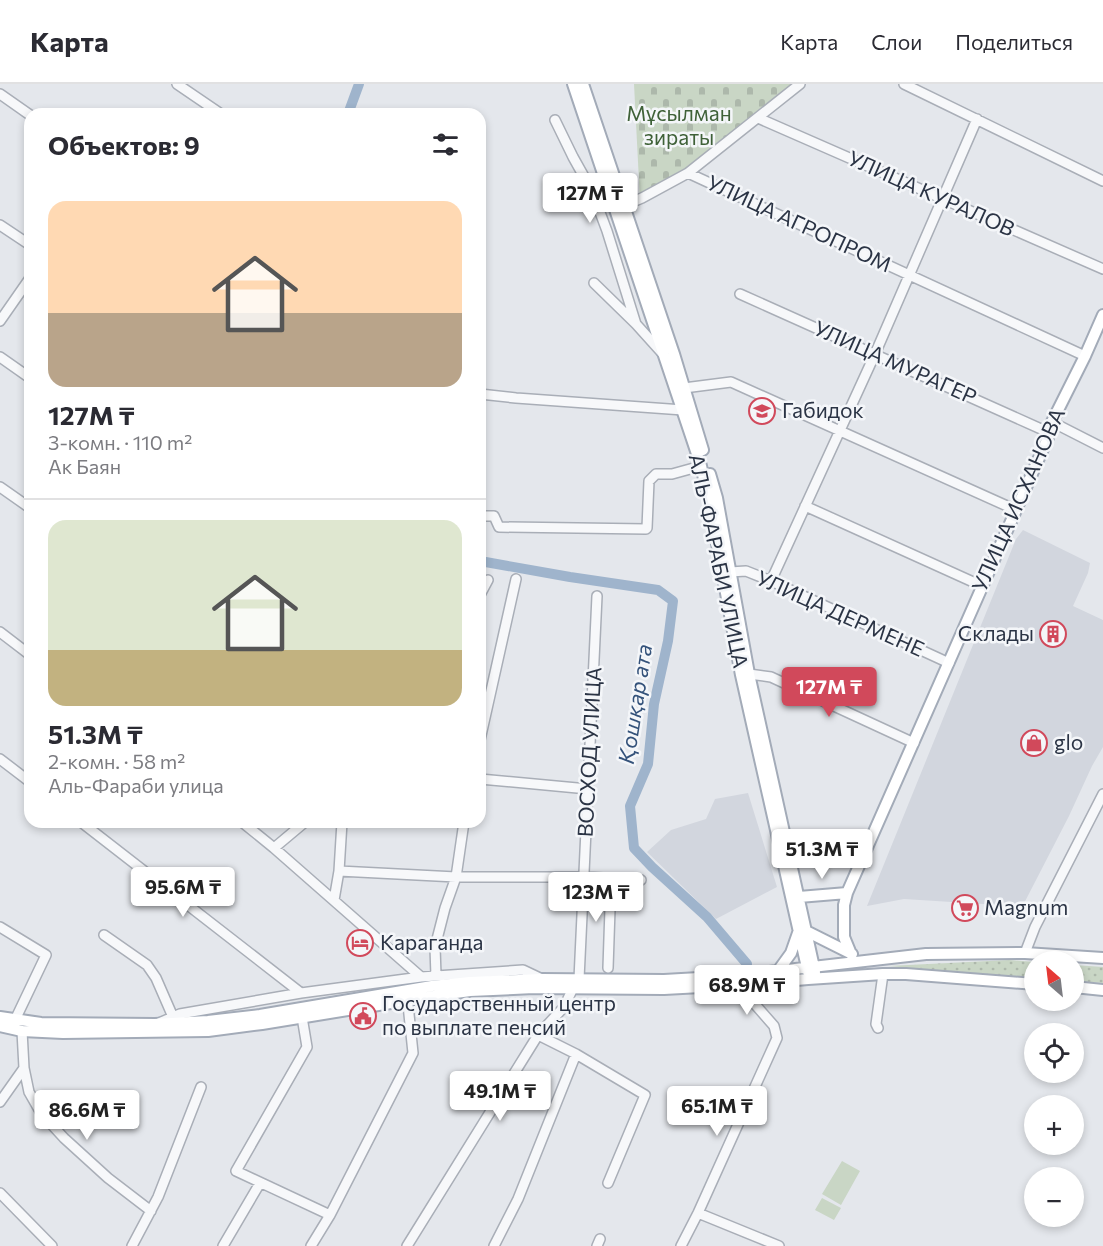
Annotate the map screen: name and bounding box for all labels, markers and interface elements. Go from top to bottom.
text: Карта [30,24,109,58]
text: Карта [780,29,838,54]
text: Слои [871,29,922,54]
text: Поделиться [955,29,1073,54]
park label: Мұсылман зираты [626,100,732,149]
icon: filters [429,128,462,161]
text: Объектов: 9 [48,129,200,160]
street label: УЛИЦА КУРАЛОВ [844,145,1019,241]
street label: УЛИЦА АГРОПРОМ [703,169,896,276]
pin: 127M ₸ [541,173,639,224]
text: 127M ₸ [557,180,623,204]
icon: home [201,240,309,348]
street label: УЛИЦА МУРАГЕР [810,314,981,409]
school or university icon: Габидок [747,396,777,426]
place label: Габидок [782,397,864,422]
text: 127M ₸ [48,399,135,430]
street label: УЛИЦА ИСХАНОВА [966,404,1069,595]
text: 3-комн. · 110 m² [48,430,192,454]
street label: АЛЬ-ФАРАБИ УЛИЦА [685,451,754,670]
text: Ак Баян [48,454,121,478]
icon: home [201,559,309,667]
street label: УЛИЦА ДЕРМЕНЕ [753,564,928,661]
building icon: Склады [1038,619,1068,649]
place label: Склады [958,620,1034,645]
water label: Қошқар ата [612,642,657,766]
street label: ВОСХОД УЛИЦА [572,666,605,838]
pin: 127M ₸ [780,667,878,718]
text: 127M ₸ [796,674,862,698]
text: 51.3M ₸ [48,718,143,749]
shop icon: glo [1019,728,1049,758]
place label: glo [1054,729,1083,754]
text: 2-комн. · 58 m² [48,749,185,773]
text: Аль-Фараби улица [48,773,224,797]
pin: 51.3M ₸ [767,829,877,880]
text: 51.3M ₸ [785,836,859,860]
pin: 95.6M ₸ [128,867,238,918]
pin: 123M ₸ [547,872,645,923]
text: 95.6M ₸ [145,874,221,898]
text: 123M ₸ [562,879,630,903]
supermarket icon: Magnum [950,893,980,923]
place label: Magnum [984,894,1068,919]
hotel icon: Караганда [345,928,375,958]
place label: Караганда [380,929,483,954]
north arrow [1024,951,1084,1011]
map controls [1024,951,1084,1227]
pin: 68.9M ₸ [692,965,802,1016]
text: 68.9M ₸ [708,972,786,996]
place label: Государственный центр по выплате пенсий [382,990,616,1039]
public building icon: Государственный центр по выплате пенсий [348,1001,378,1031]
button: locate [1024,1023,1084,1083]
pin: 49.1M ₸ [445,1071,555,1122]
text: 49.1M ₸ [464,1078,536,1102]
pin: 65.1M ₸ [662,1086,772,1137]
pin: 86.6M ₸ [32,1090,142,1141]
text: 65.1M ₸ [681,1093,753,1117]
button: + [1024,1095,1084,1155]
text: 86.6M ₸ [48,1097,126,1121]
button: − [1024,1167,1084,1227]

